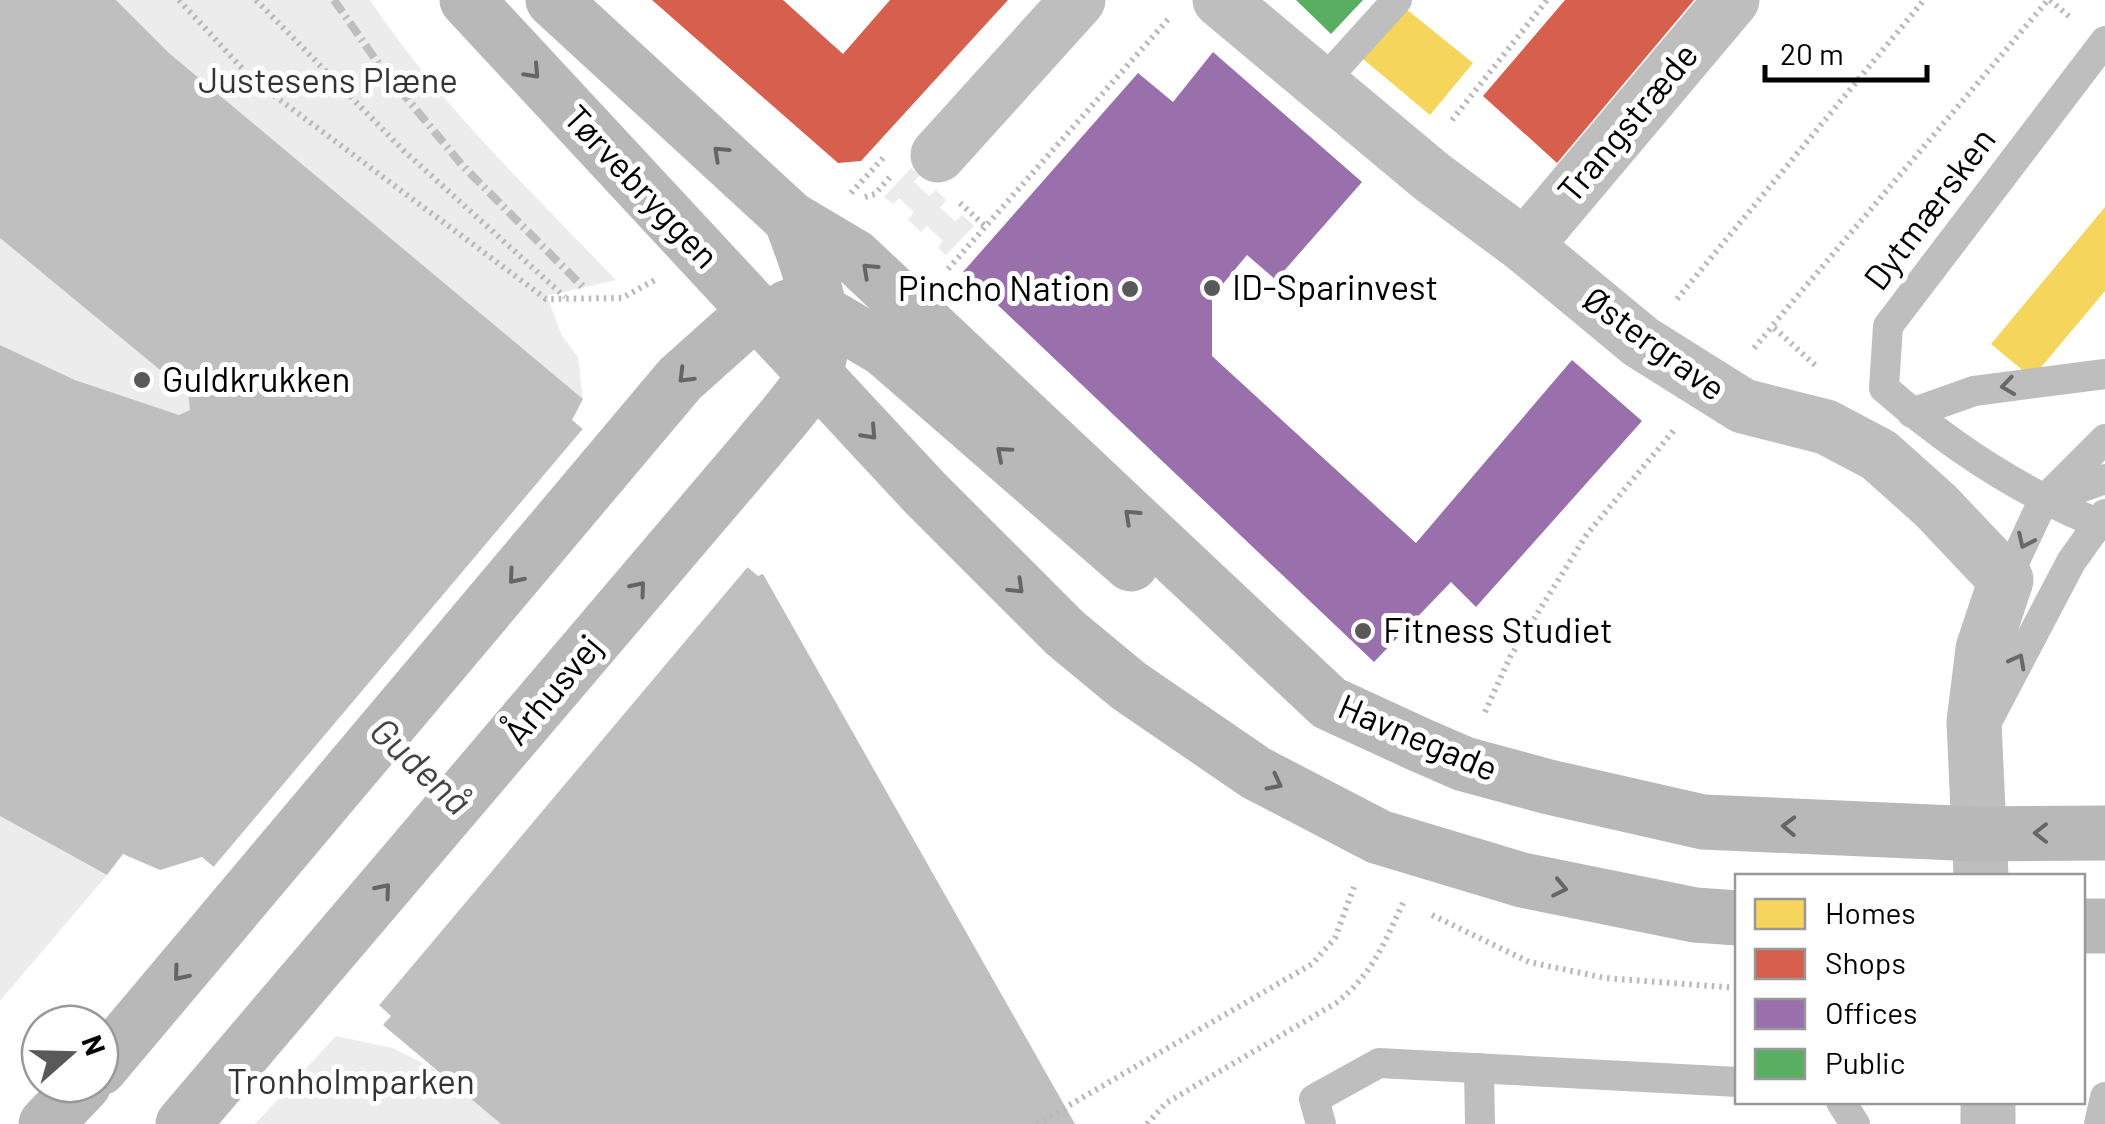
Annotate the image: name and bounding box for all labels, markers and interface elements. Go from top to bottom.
scale bar [1765,20,1928,82]
street label: Trangstræde [1548,34,1705,210]
text: 20 m [1780,35,1844,71]
park label: Justesens Plæne [198,58,458,100]
one-way arrow [521,60,539,78]
street label: Tørvebryggen [556,95,729,276]
street label: Dytmærsken [1854,118,2003,297]
one-way arrow [713,147,731,165]
one-way arrow [862,263,881,281]
place label: ID-Sparinvest [1232,265,1438,307]
place label: Pincho Nation [898,266,1110,308]
marker: ID-Sparinvest [1201,277,1223,299]
street label: Østergrave [1576,277,1734,408]
marker: Pincho Nation [1119,278,1141,300]
place label: Guldkrukken [162,357,350,399]
one-way arrow [679,364,697,382]
marker: Guldkrukken [131,369,153,391]
one-way arrow [2000,375,2017,396]
one-way arrow [858,421,876,440]
one-way arrow [996,446,1015,464]
one-way arrow [1125,510,1143,528]
one-way arrow [2017,530,2037,548]
one-way arrow [509,566,527,584]
one-way arrow [1006,575,1024,593]
one-way arrow [627,582,645,600]
place label: Fitness Studiet [1383,608,1613,650]
marker: Fitness Studiet [1352,620,1374,642]
street label: Århusvej [493,625,610,752]
one-way arrow [2006,653,2026,671]
street label: Havnegade [1333,684,1505,788]
water label: Gudenå [361,707,481,823]
one-way arrow [1265,771,1283,790]
one-way arrow [1781,816,1797,837]
one-way arrow [2033,822,2048,844]
legend [1735,874,2085,1104]
one-way arrow [1551,876,1568,897]
one-way arrow [372,884,390,902]
text: Homes [1825,894,1916,930]
text: Shops [1825,944,1906,980]
one-way arrow [174,962,192,980]
text: Offices [1825,994,1918,1030]
north arrow [20,1004,120,1104]
text: N [75,1031,114,1060]
text: Public [1825,1044,1905,1080]
park label: Tronholmparken [227,1059,475,1101]

